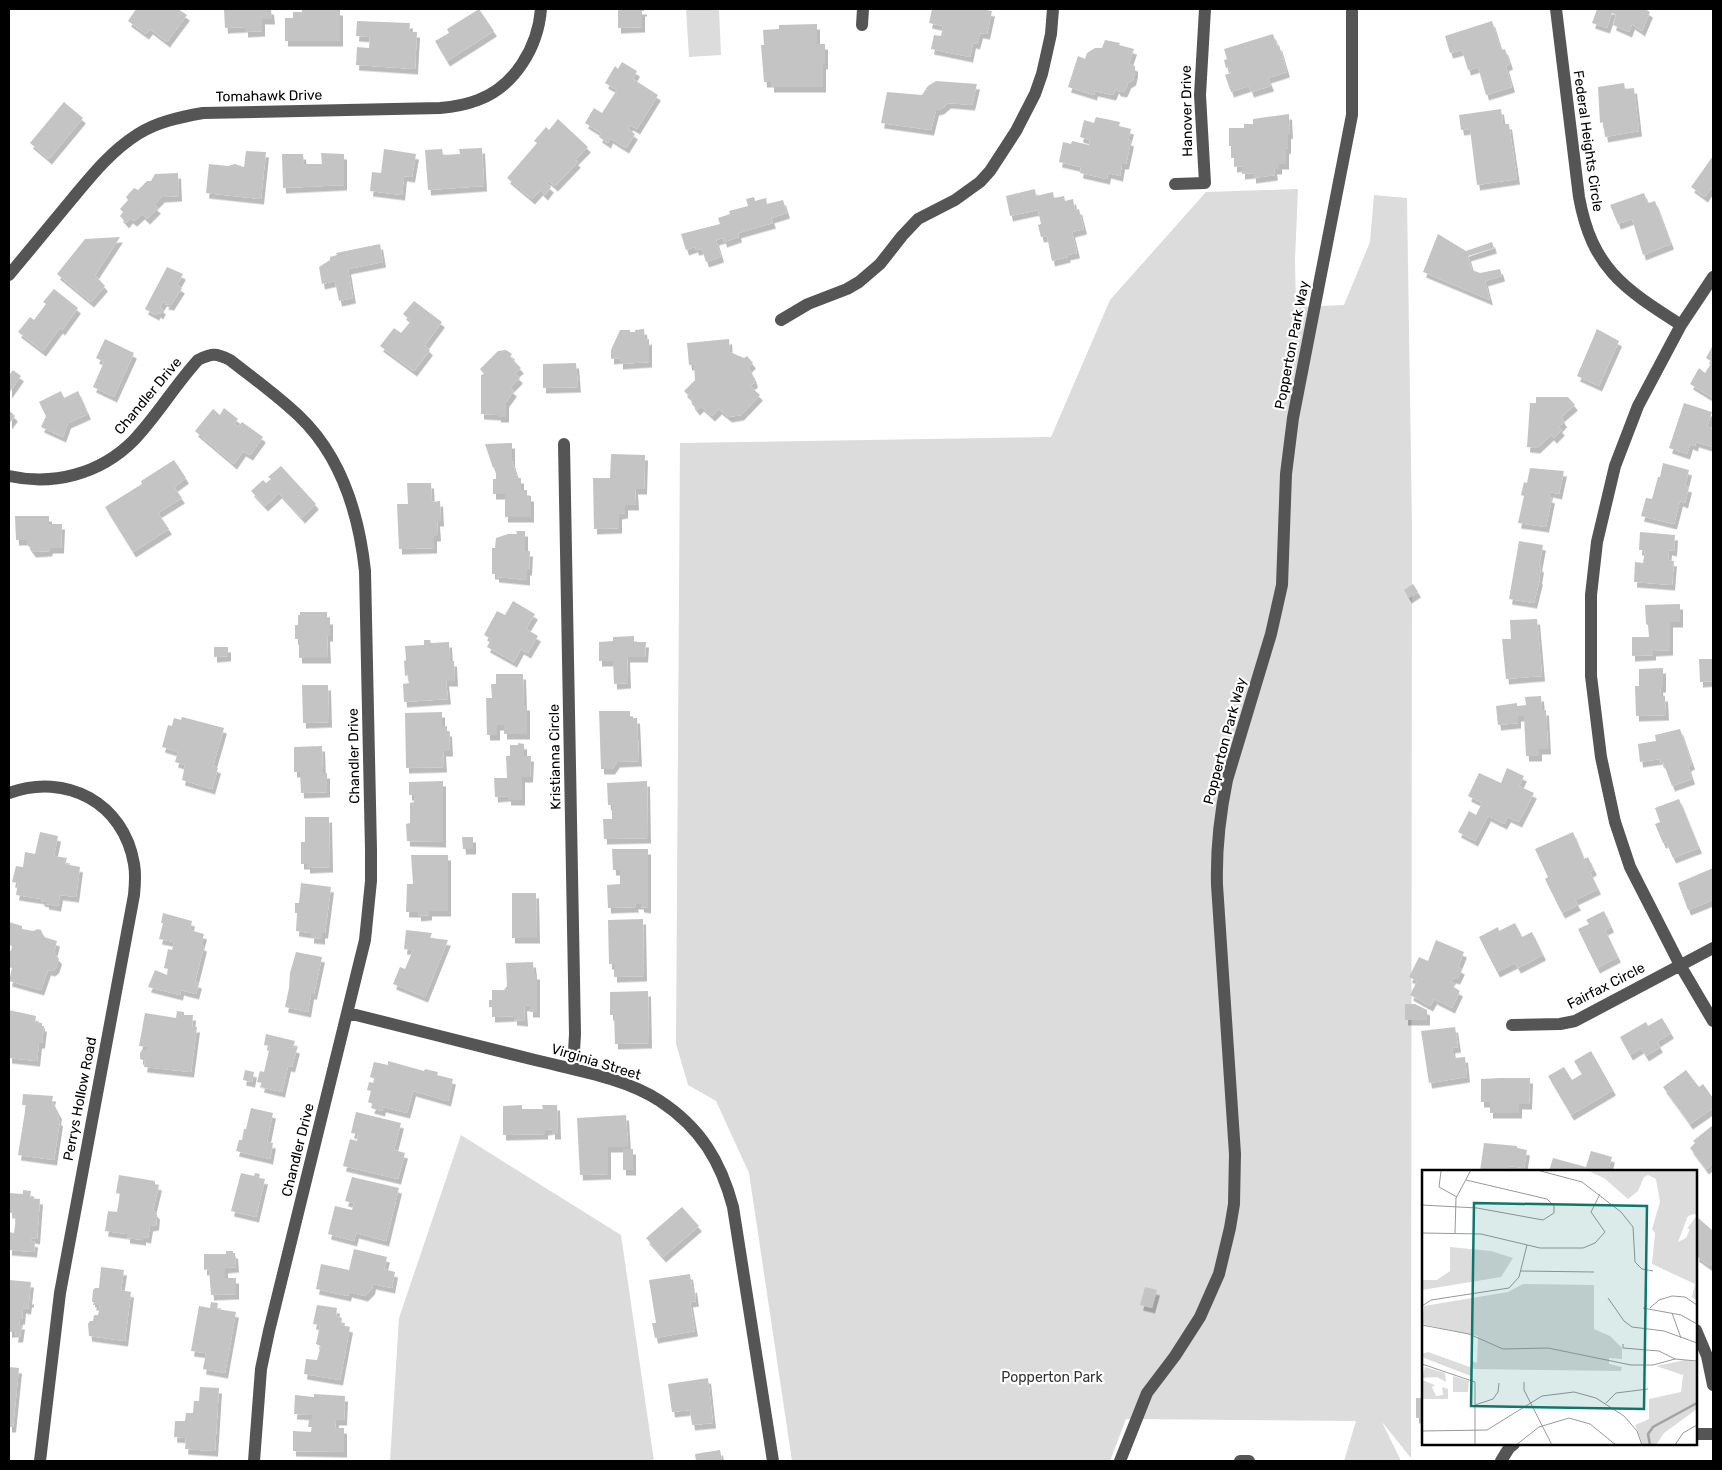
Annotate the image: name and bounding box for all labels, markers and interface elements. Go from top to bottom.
street label: Hanover Drive [1178,65,1196,157]
street label: Federal Heights Circle [1570,69,1606,213]
street label: Tomahawk Drive [216,87,323,105]
street label: Popperton Park Way [1271,279,1313,411]
street label: Chandler Drive [111,354,185,438]
street label: Popperton Park Way [1200,675,1250,806]
street label: Kristianna Circle [546,704,564,810]
street label: Chandler Drive [345,708,363,804]
street label: Fairfax Circle [1564,959,1648,1013]
street label: Perrys Hollow Road [60,1036,100,1162]
street label: Virginia Street [549,1040,643,1084]
street label: Chandler Drive [278,1101,318,1199]
inset map [1422,1170,1697,1445]
park label: Popperton Park [1001,1369,1103,1386]

